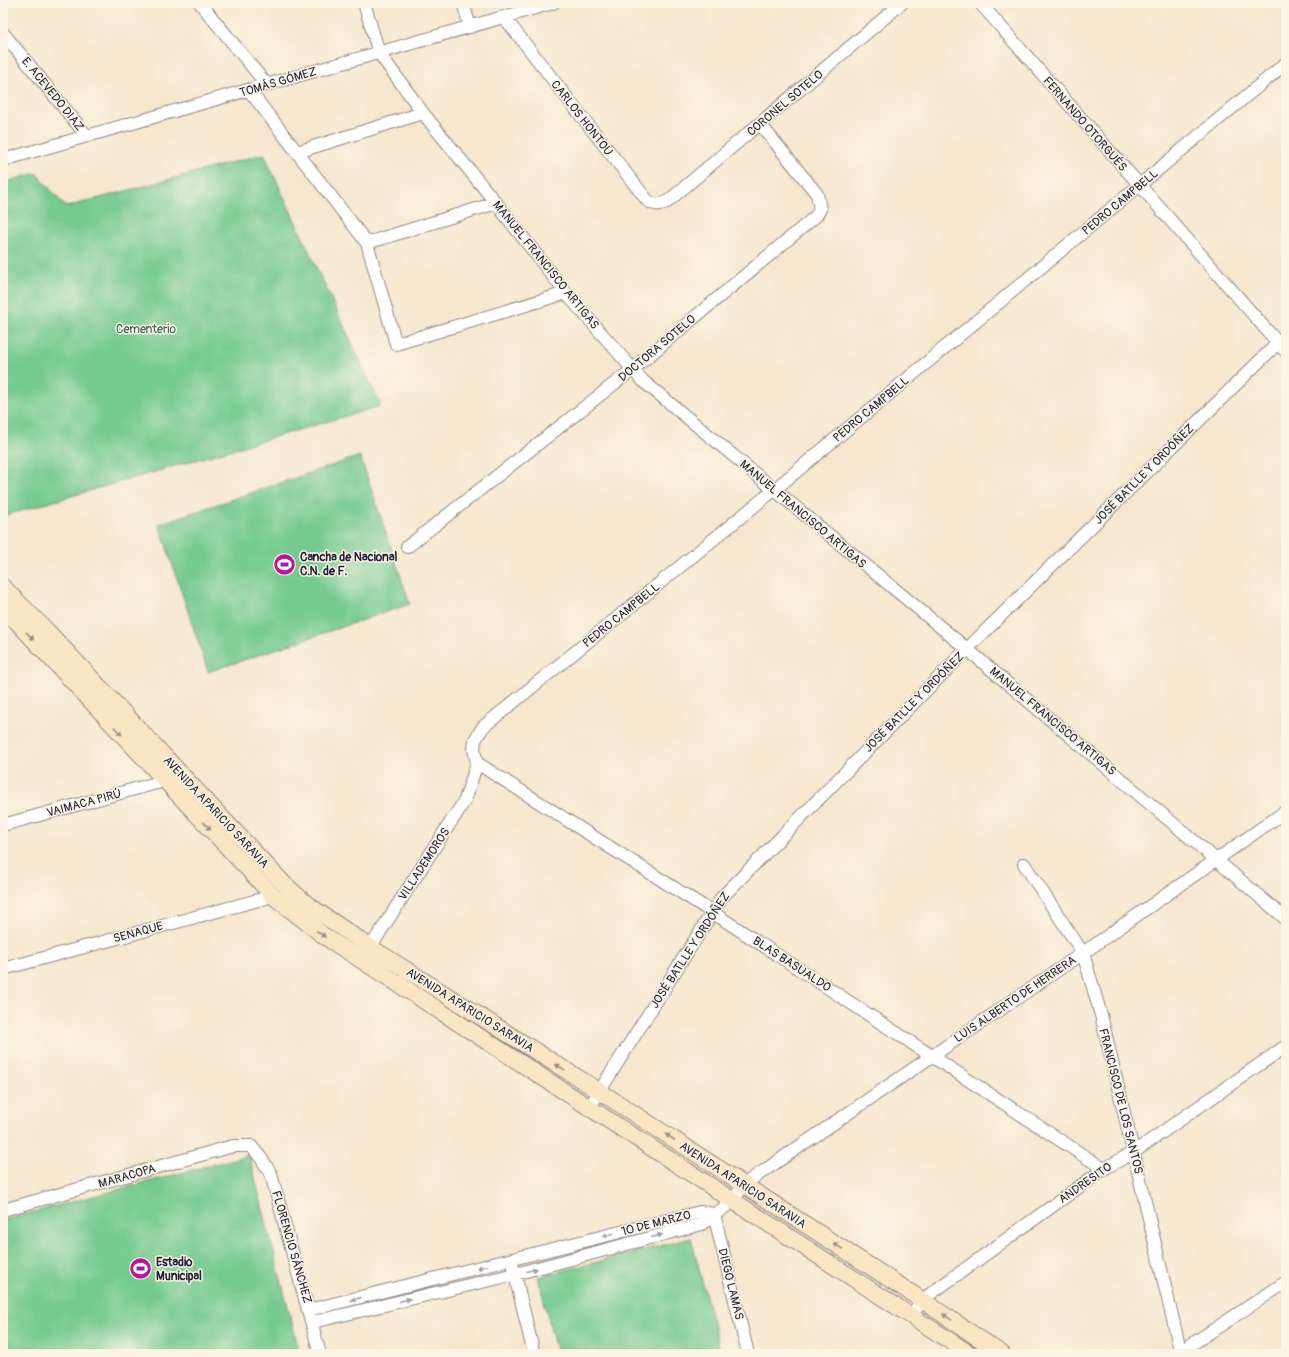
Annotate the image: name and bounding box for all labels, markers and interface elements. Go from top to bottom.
street label: E. ACEVEDO DIAZ [18,54,87,134]
street label: TOMÁS GÓMEZ [237,63,319,101]
street label: CORONEL SOTELO [744,67,827,140]
street label: FERNANDO OTORGUÉS [1039,73,1131,175]
street label: CARLOS HONTOU [547,78,616,159]
street label: PEDRO CAMPBELL [1079,166,1162,239]
street label: MANUEL FRANCISCO ARTIGAS [489,198,602,332]
street label: DOCTORA SOTELO [616,312,699,385]
park label: Cementerio [116,322,176,337]
street label: PEDRO CAMPBELL [830,373,913,446]
street label: JOSÉ BATLLE Y ORDÓÑEZ [1090,420,1198,528]
street label: MANUEL FRANCISCO ARTIGAS [736,457,869,572]
place label: Cancha de Nacional C.N. de F. [300,550,397,579]
sports icon: Cancha de Nacional C.N. de F. [271,551,297,577]
street label: PEDRO CAMPBELL [580,580,663,651]
one-way arrow [25,631,34,641]
street label: JOSÉ BATLLE Y ORDÓÑEZ [860,648,968,756]
street label: MANUEL FRANCISCO ARTIGAS [986,664,1119,779]
one-way arrow [113,726,123,736]
street label: AVENIDA APARICIO SARAVIA [160,753,272,872]
street label: VAIMACA PIRÚ [45,785,123,821]
one-way arrow [202,821,212,831]
street label: VILLADEMOROS [395,825,453,903]
street label: JOSÉ BATLLE Y ORDÓÑEZ [646,889,734,1011]
street label: SENAQUE [112,919,165,946]
one-way arrow [316,930,327,938]
street label: BLAS BASUALDO [750,934,834,995]
street label: LUIS ALBERTO DE HERRERA [951,953,1079,1046]
street label: AVENIDA APARICIO SARAVIA [403,965,537,1056]
street label: FRANCISCO DE LOS SANTOS [1095,1027,1146,1175]
one-way arrow [555,1063,565,1071]
one-way arrow [665,1133,675,1141]
street label: AVENIDA APARICIO SARAVIA [677,1139,809,1232]
street label: ANDRESITO [1056,1159,1115,1207]
street label: MARACOPA [97,1161,158,1192]
street label: FLORENCIO SÁNCHEZ [268,1189,316,1305]
street label: 10 DE MARZO [620,1208,693,1239]
one-way arrow [602,1233,615,1239]
one-way arrow [651,1233,663,1239]
one-way arrow [832,1242,844,1249]
street label: DIEGO LAMAS [714,1247,747,1322]
place label: Estadio Municipal [156,1255,202,1284]
sports icon: Estadio Municipal [127,1256,153,1282]
one-way arrow [476,1264,488,1270]
one-way arrow [525,1266,538,1272]
one-way arrow [350,1296,362,1302]
one-way arrow [399,1297,411,1303]
one-way arrow [941,1313,952,1321]

